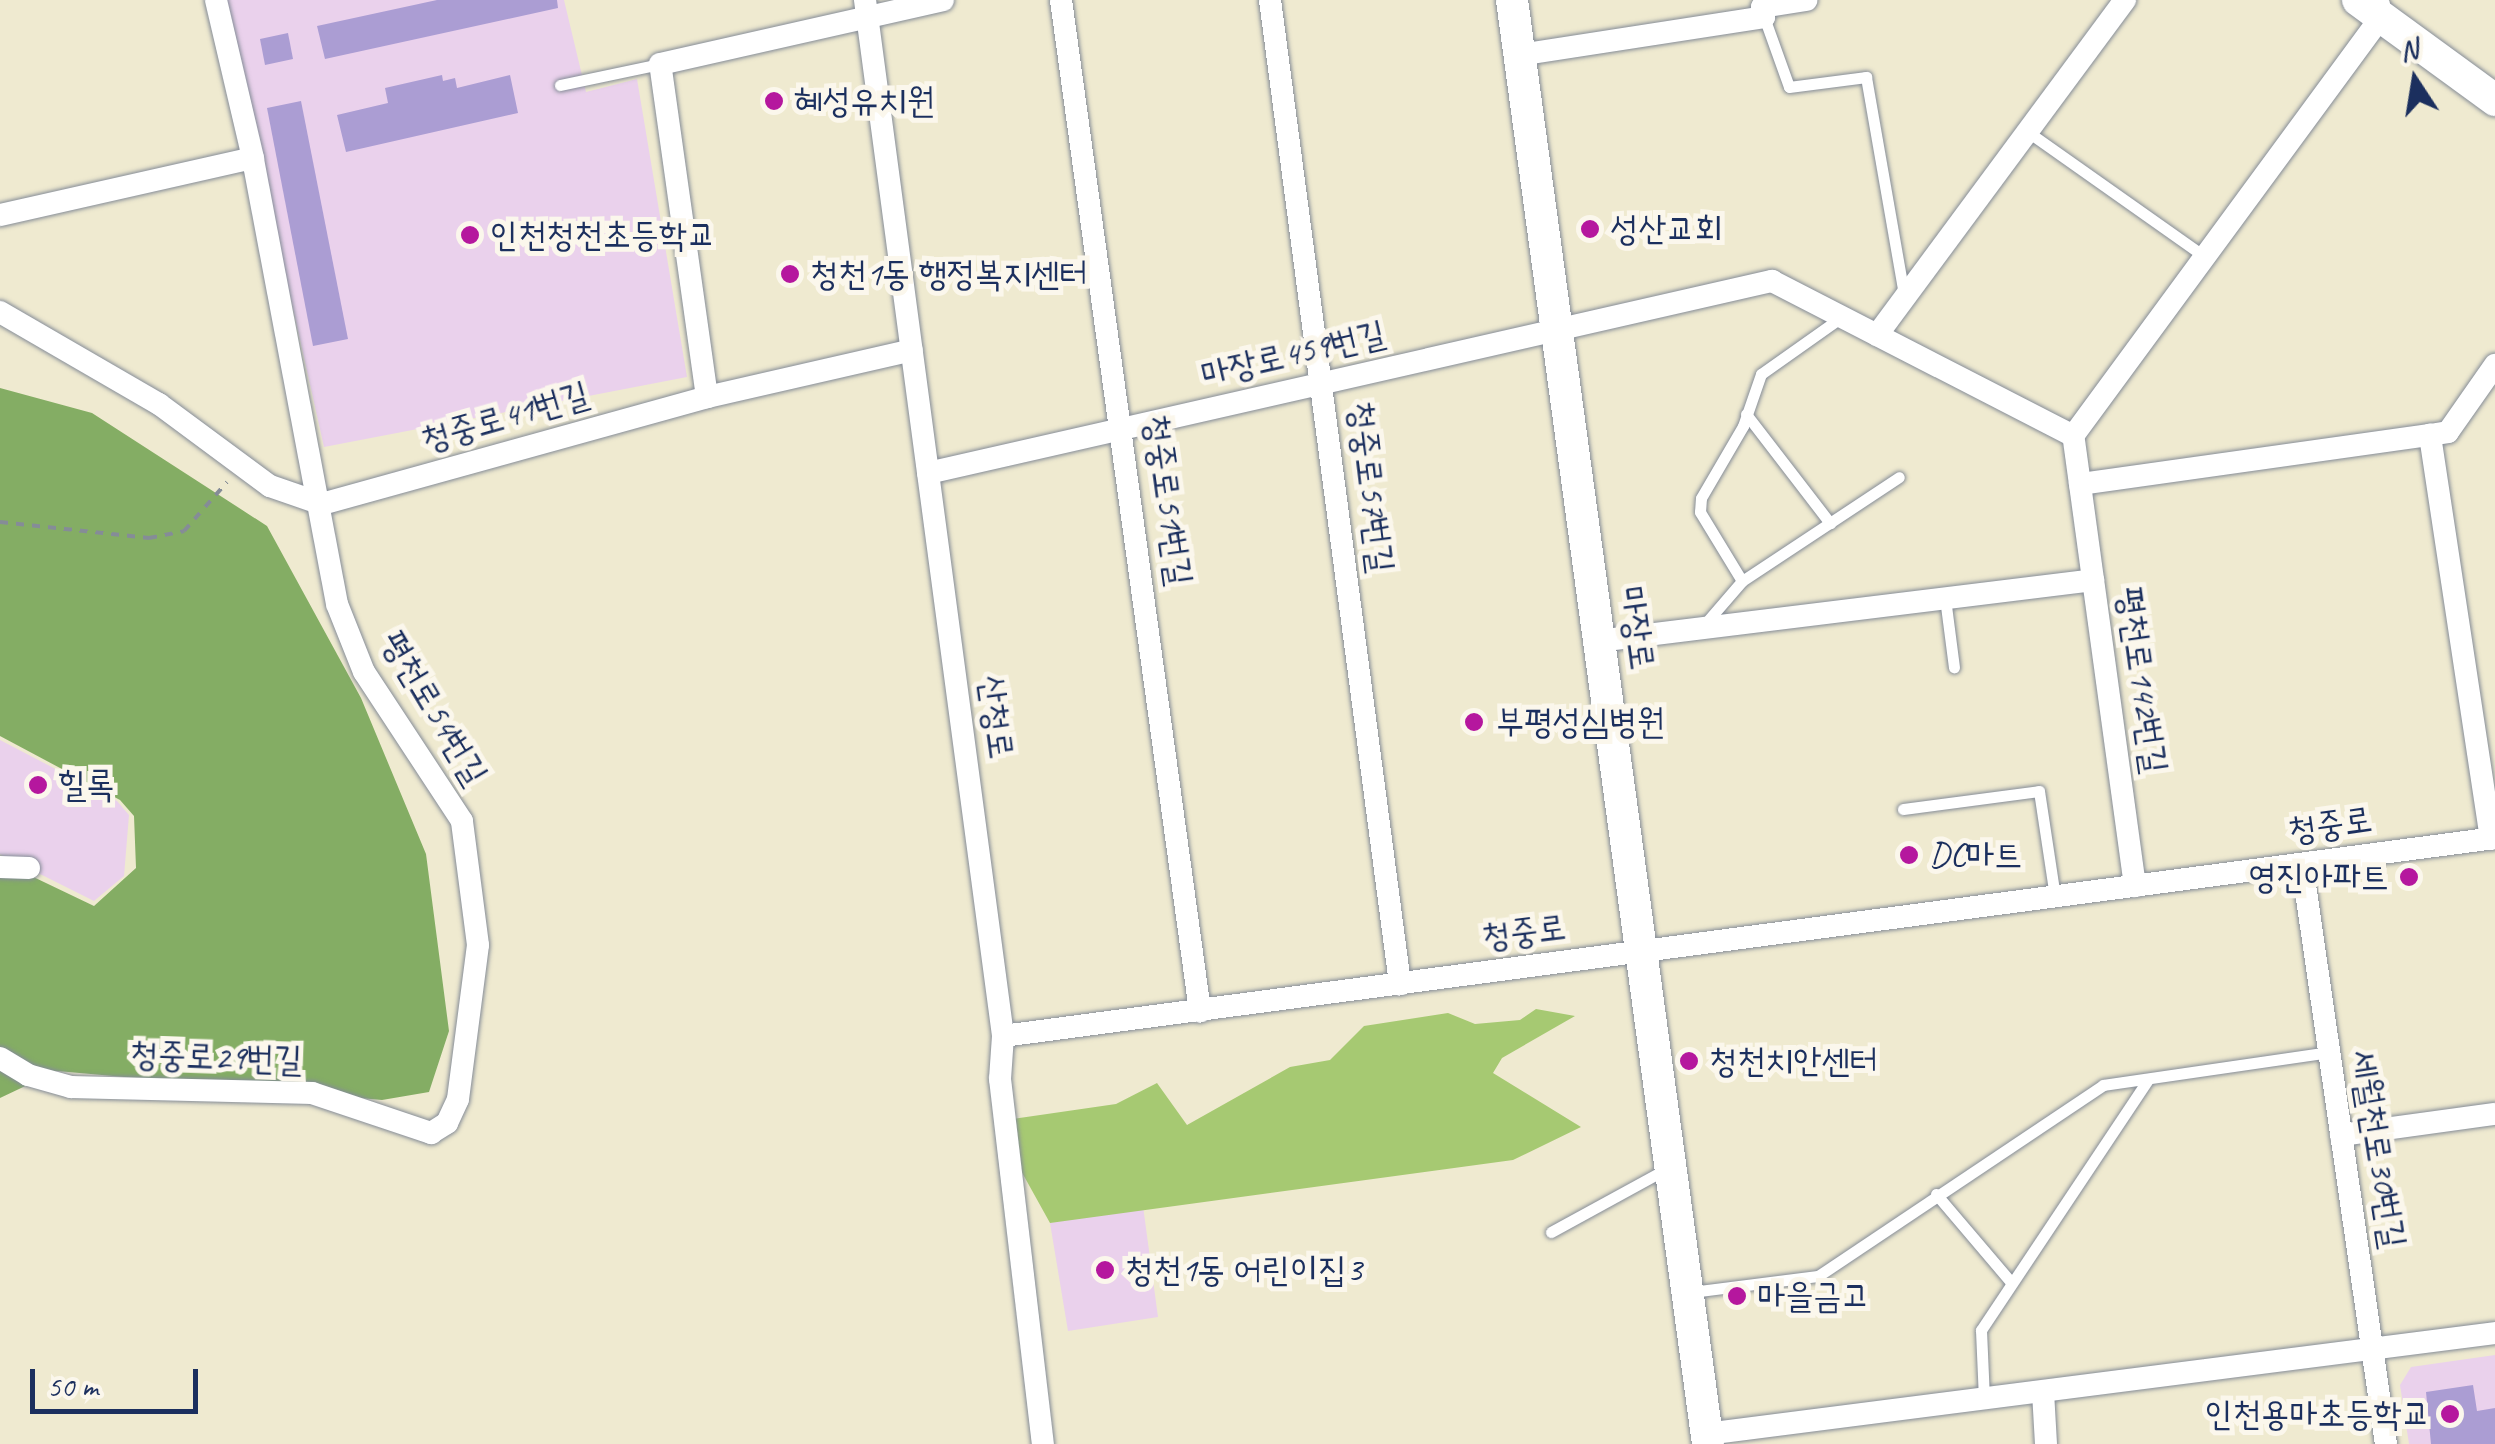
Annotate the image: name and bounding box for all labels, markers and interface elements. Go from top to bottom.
north arrow [2365,30,2465,130]
text: N [2397,31,2421,69]
place label: 혜성유치원 [794,80,935,122]
marker: 혜성유치원 [763,90,785,112]
place label: 성산교회 [1610,208,1723,250]
place label: 인천청천초등학교 [490,214,715,256]
marker: 성산교회 [1579,218,1601,240]
marker: 인천청천초등학교 [459,224,481,246]
place label: 청천1동 행정복지센터 [810,253,1088,295]
marker: 청천1동 행정복지센터 [779,263,801,285]
street label: 마장로459번길 [1197,312,1389,396]
street label: 청중로41번길 [416,373,594,461]
street label: 청중로57번길 [1340,399,1402,575]
street label: 청중로51번길 [1135,412,1201,588]
street label: 마장로 [1610,583,1664,673]
street label: 평천로142번길 [2108,584,2176,776]
street label: 평천로54번길 [372,623,496,793]
street label: 산청로 [969,672,1023,762]
place label: 부평성심병원 [1496,701,1665,743]
marker: 부평성심병원 [1461,709,1487,735]
place label: 힐록 [58,764,114,806]
marker: 힐록 [27,774,49,796]
street label: 청중로 [2285,798,2375,852]
place label: DC마트 [1929,834,2022,876]
marker: DC마트 [1898,844,1920,866]
place label: 영진아파트 [2248,856,2389,898]
marker: 영진아파트 [2398,866,2420,888]
street label: 청중로 [1480,906,1568,958]
street label: 청중로29번길 [129,1033,303,1081]
place label: 청천치안센터 [1709,1040,1878,1082]
street label: 세월천로30번길 [2342,1047,2414,1251]
marker: 청천치안센터 [1678,1050,1700,1072]
place label: 청천1동 어린이집3 [1125,1249,1362,1291]
marker: 청천1동 어린이집3 [1094,1259,1116,1281]
place label: 마을금고 [1757,1275,1870,1317]
marker: 마을금고 [1726,1285,1748,1307]
scale bar [35,1349,202,1411]
text: 50 m [47,1367,98,1405]
place label: 인천용마초등학교 [2205,1393,2430,1435]
marker: 인천용마초등학교 [2439,1403,2461,1425]

